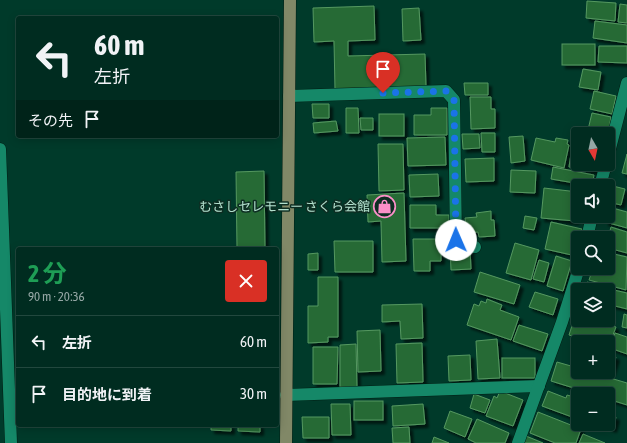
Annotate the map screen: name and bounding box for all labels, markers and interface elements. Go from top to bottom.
text: 60 m [94,29,144,61]
icon: left [28,32,80,84]
pin [366,52,400,93]
icon: arrive [372,58,394,80]
text: 左折 [94,66,130,87]
icon: arrive [81,108,103,130]
text: その先 [28,112,73,129]
north arrow [571,127,615,171]
map controls [571,127,615,431]
button: sound [571,179,615,223]
shop icon: むさしセレモニー さくら会館 [372,193,398,219]
place label: むさしセレモニー さくら会館 [199,199,370,214]
position arrow [435,219,477,261]
button: search [571,231,615,275]
text: 2 分 [28,260,67,287]
button: close [225,260,267,302]
button: layers [571,283,615,327]
text: 90 m · 20:36 [28,289,85,304]
icon: left [28,331,50,353]
text: 60 m [240,333,267,350]
text: 左折 [62,334,92,351]
button: + [571,335,615,379]
icon: arrive [28,383,50,405]
text: 30 m [240,385,267,402]
text: 目的地に到着 [62,386,152,403]
button: − [571,387,615,431]

